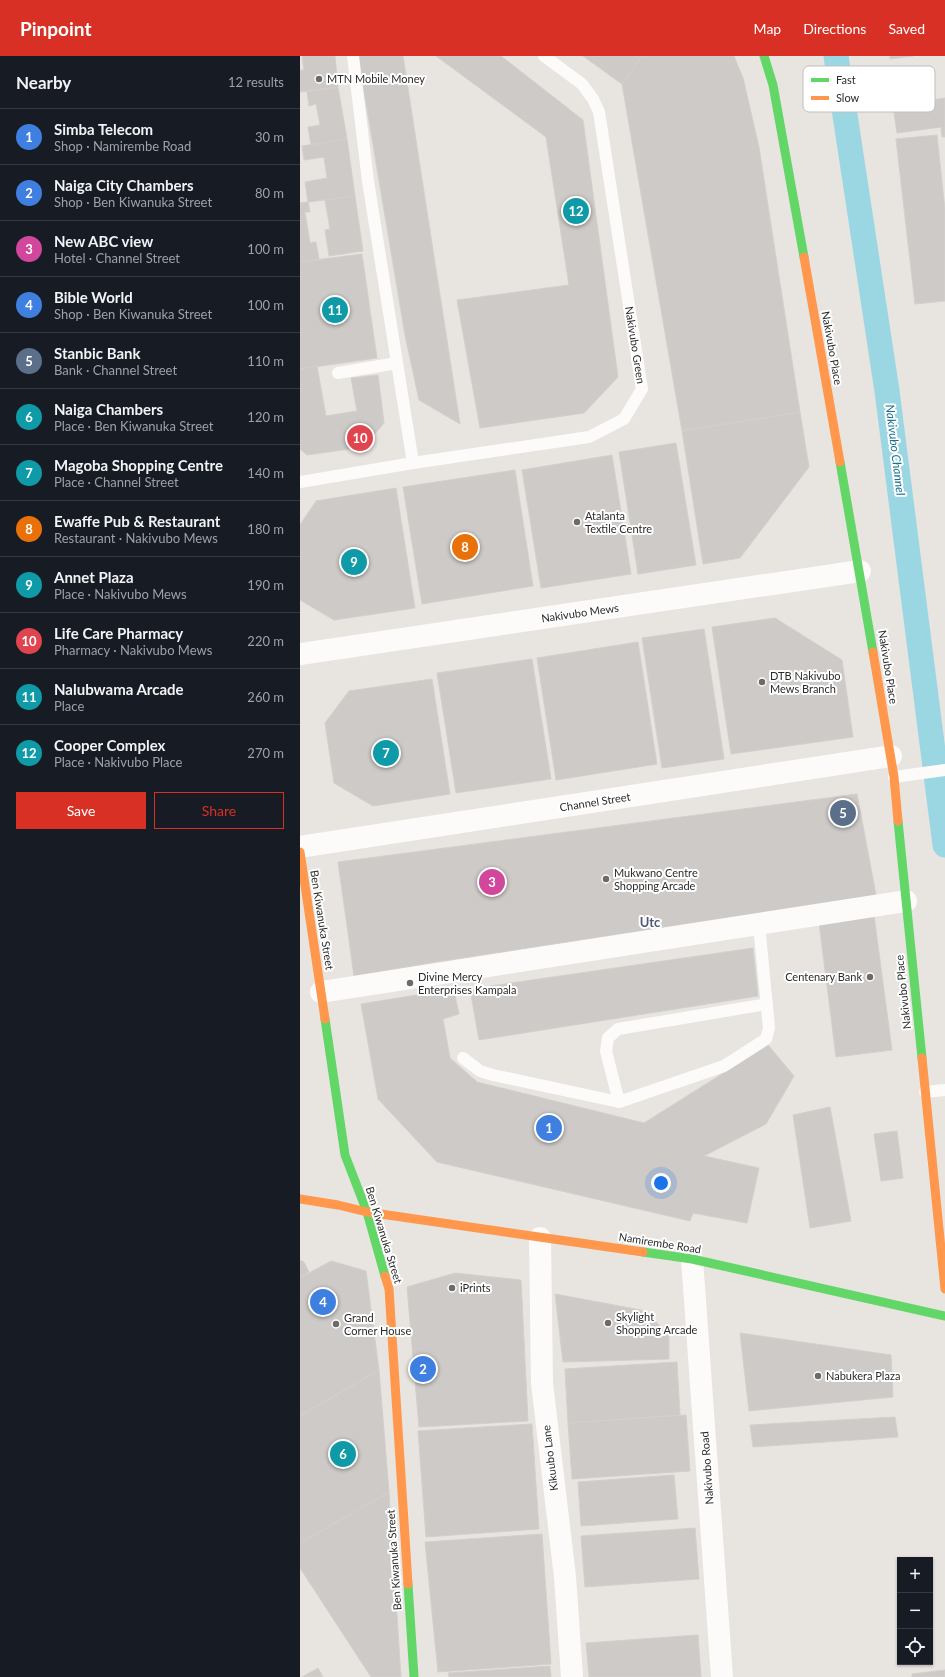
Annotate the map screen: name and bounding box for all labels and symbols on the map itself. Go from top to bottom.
legend [803,66,935,112]
place label: MTN Mobile Money [327,72,425,85]
text: Fast [836,73,856,86]
marker: MTN Mobile Money [314,74,324,84]
text: Slow [836,91,860,104]
pin: 12 [563,196,589,226]
pin: 11 [322,295,348,325]
street label: Nakivubo Green [623,305,648,385]
street label: Nakivubo Place [820,310,845,386]
water label: Nakivubo Channel [882,404,909,497]
pin: 10 [347,423,373,453]
place label: Atalanta Textile Centre [585,509,652,535]
marker: Atalanta Textile Centre [572,517,582,527]
pin: 8 [452,532,478,562]
pin: 9 [341,547,367,577]
street label: Nakivubo Mews [540,601,620,624]
street label: Nakivubo Place [876,629,901,705]
place label: DTB Nakivubo Mews Branch [770,669,841,695]
marker: DTB Nakivubo Mews Branch [757,677,767,687]
pin: 7 [373,738,399,768]
street label: Channel Street [559,789,631,814]
pin: 5 [830,798,856,828]
place label: Mukwano Centre Shopping Arcade [614,866,698,892]
pin: 3 [479,867,505,897]
street label: Ben Kiwanuka Street [308,869,337,971]
marker: Mukwano Centre Shopping Arcade [601,874,611,884]
district label: Utc [640,914,661,930]
street label: Nakivubo Place [892,954,913,1030]
place label: Divine Mercy Enterprises Kampala [418,970,516,996]
place label: Centenary Bank [785,970,862,983]
marker: Centenary Bank [865,972,875,982]
marker: Divine Mercy Enterprises Kampala [405,978,415,988]
pin: 1 [536,1113,562,1143]
your location [651,1173,671,1193]
street label: Ben Kiwanuka Street [364,1185,405,1285]
street label: Namirembe Road [618,1230,702,1255]
place label: iPrints [460,1281,491,1294]
marker: iPrints [447,1283,457,1293]
pin: 4 [310,1287,336,1317]
place label: Skylight Shopping Arcade [616,1310,698,1336]
place label: Grand Corner House [344,1311,411,1337]
marker: Skylight Shopping Arcade [603,1318,613,1328]
marker: Grand Corner House [331,1319,341,1329]
pin: 2 [410,1354,436,1384]
place label: Nabukera Plaza [826,1369,900,1382]
marker: Nabukera Plaza [813,1371,823,1381]
street label: Kikuubo Lane [539,1424,560,1492]
street label: Nakivubo Road [697,1431,716,1505]
pin: 6 [330,1439,356,1469]
street label: Ben Kiwanuka Street [383,1509,404,1611]

